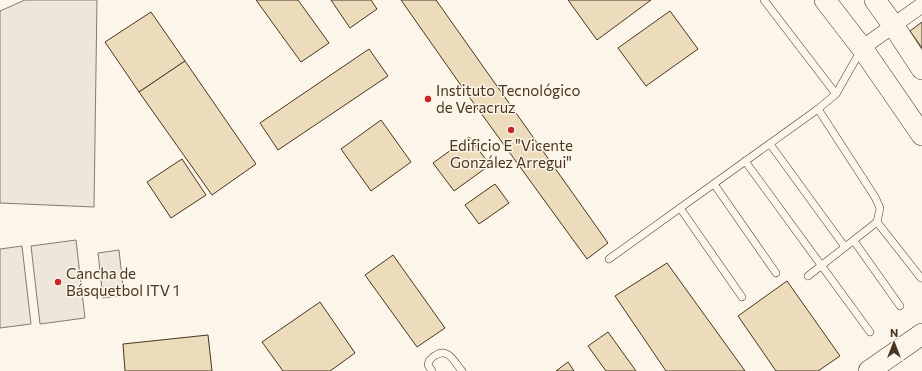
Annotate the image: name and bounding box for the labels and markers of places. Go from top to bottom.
place label: Instituto Tecnológico de Veracruz [436,81,580,116]
marker: Instituto Tecnológico de Veracruz [423,94,433,104]
marker: Edificio E "Vicente González Arregui" [506,125,516,135]
place label: Edificio E "Vicente González Arregui" [449,136,573,171]
place label: Cancha de Básquetbol ITV 1 [66,264,179,299]
marker: Cancha de Básquetbol ITV 1 [53,277,63,287]

